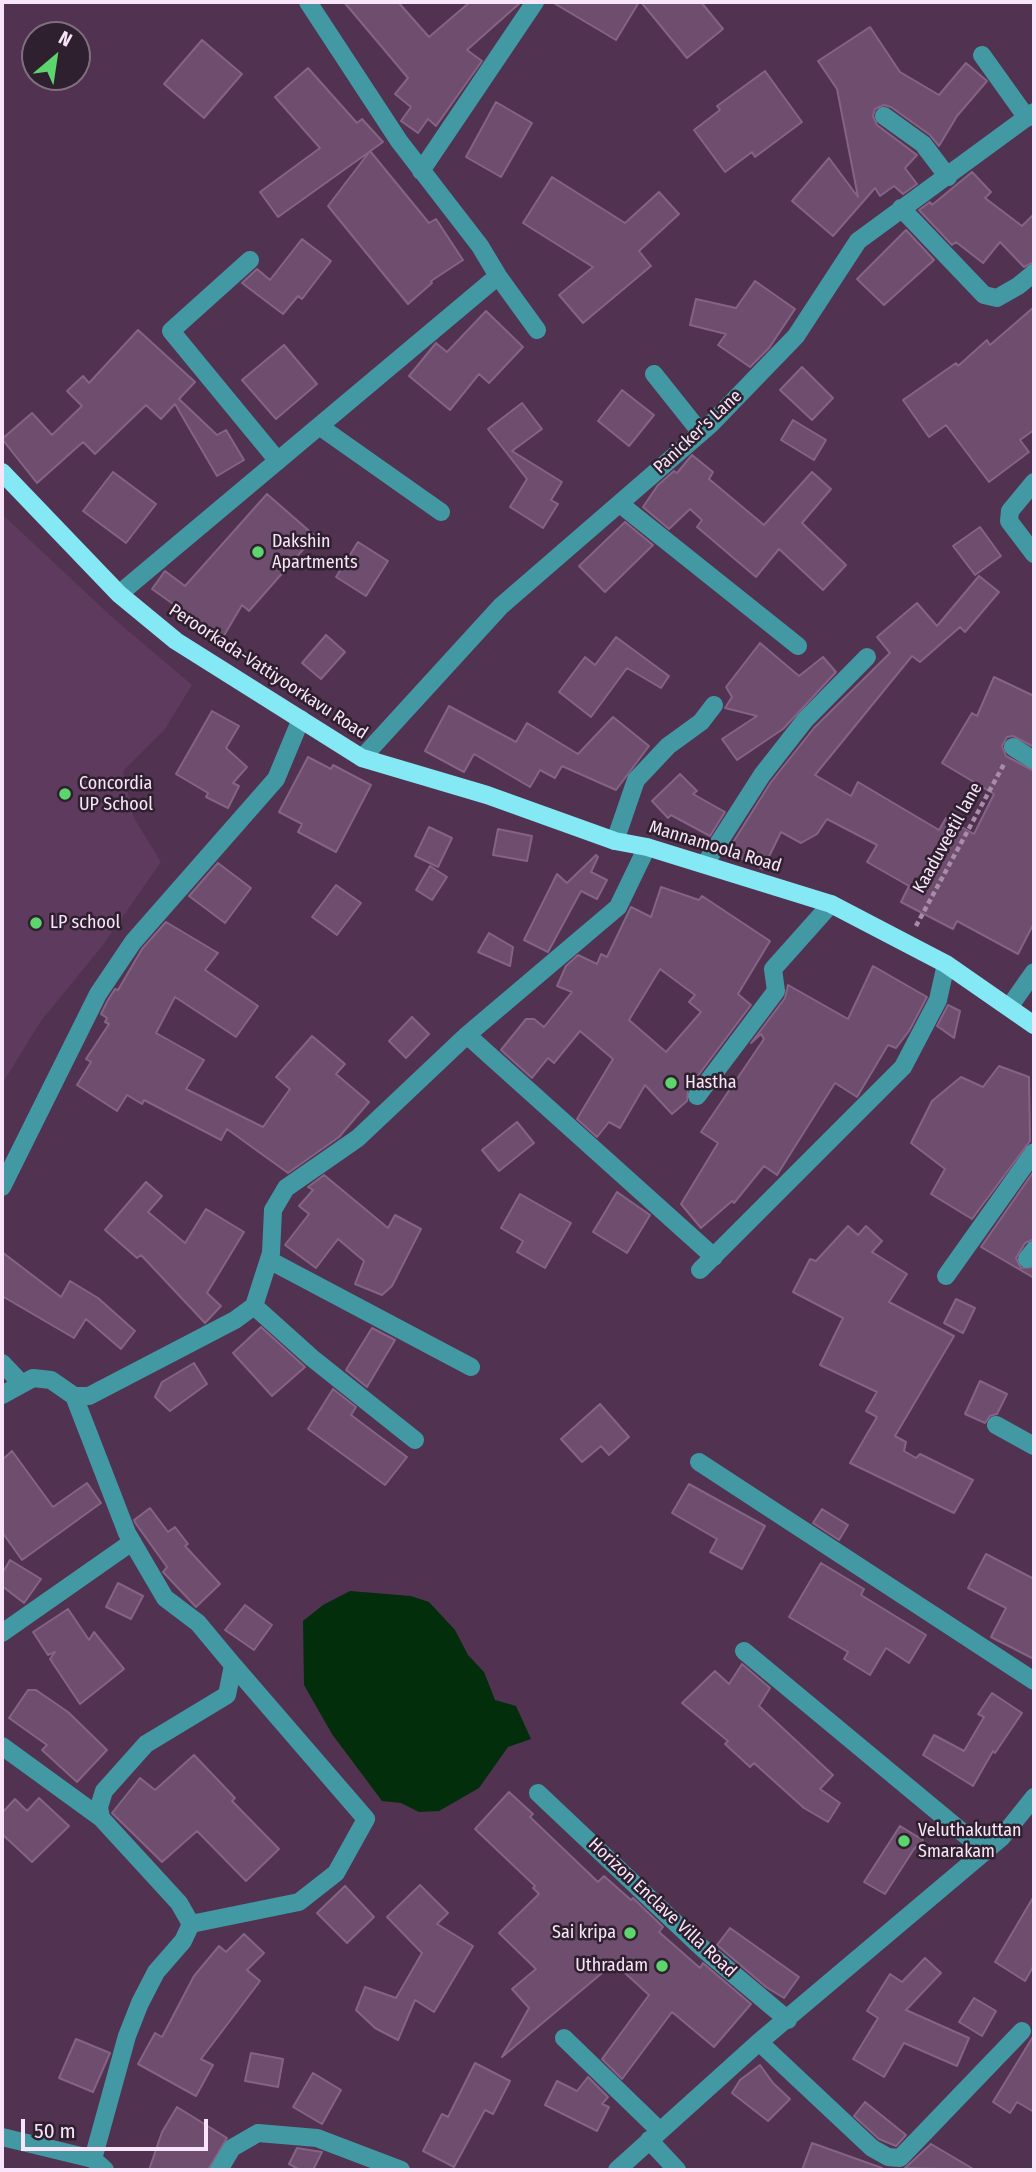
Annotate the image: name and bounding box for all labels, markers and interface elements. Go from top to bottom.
north arrow [21,21,91,91]
text: N [55,26,76,52]
street label: Panicker's Lane [649,386,747,478]
place label: Dakshin Apartments [272,531,358,574]
marker: Dakshin Apartments [250,544,266,560]
street label: Peroorkada-Vattiyoorkavu Road [165,600,371,744]
place label: Concordia UP School [79,773,153,816]
street label: Kaaduveetil lane [909,779,987,897]
marker: Concordia UP School [57,786,73,802]
street label: Mannamoola Road [646,817,784,877]
place label: LP school [50,912,120,934]
marker: LP school [28,915,44,931]
place label: Hastha [685,1072,736,1094]
marker: Hastha [663,1075,679,1091]
place label: Veluthakuttan Smarakam [918,1820,1022,1862]
marker: Veluthakuttan Smarakam [896,1833,912,1849]
street label: Horizon Enclave Villa Road [583,1834,741,1982]
place label: Sai kripa [552,1922,616,1944]
marker: Sai kripa [622,1925,638,1941]
place label: Uthradam [575,1955,648,1977]
marker: Uthradam [654,1958,670,1974]
scale bar [24,2106,212,2150]
text: 50 m [34,2118,76,2144]

